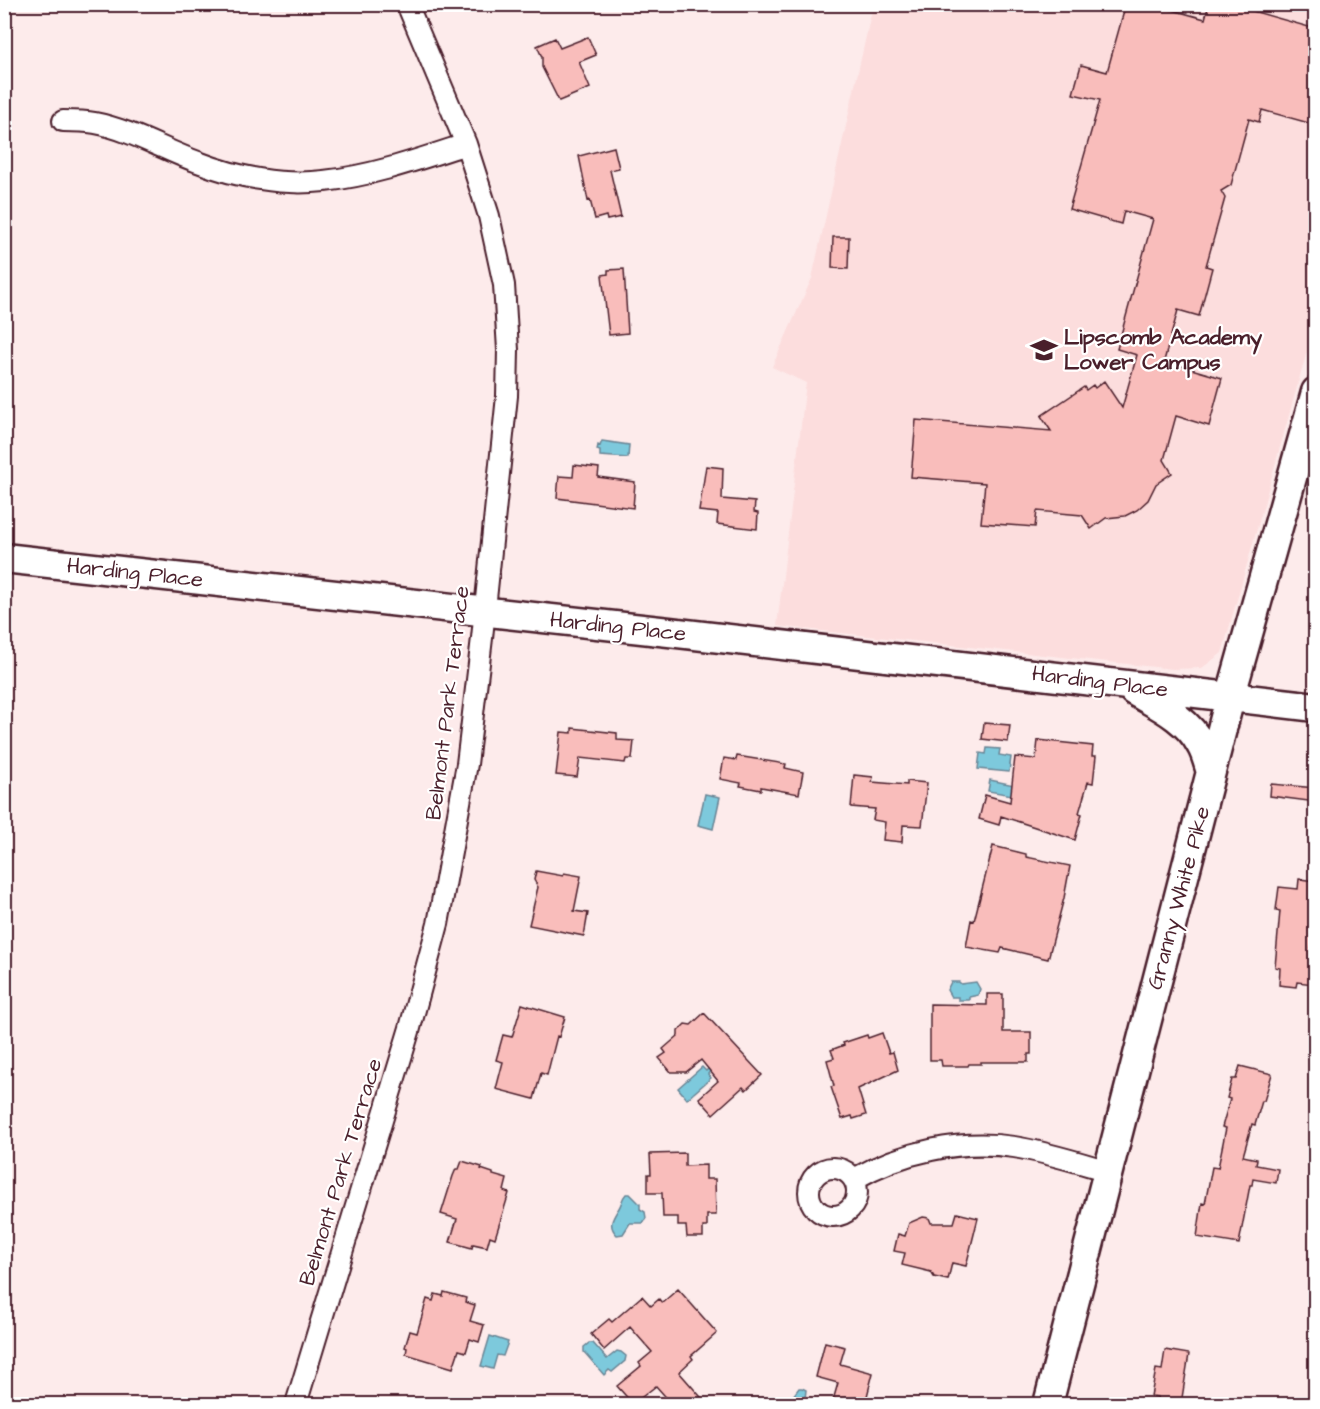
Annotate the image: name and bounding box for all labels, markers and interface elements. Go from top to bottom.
place label: Lipscomb Academy Lower Campus [1064,322,1263,378]
school or university icon: Lipscomb Academy Lower Campus [1029,335,1059,365]
street label: Harding Place [65,550,205,597]
street label: Belmont Park Terrace [418,584,478,822]
street label: Harding Place [548,604,688,651]
street label: Harding Place [1030,658,1170,707]
street label: Granny White Pike [1140,803,1219,993]
street label: Belmont Park Terrace [292,1055,390,1289]

